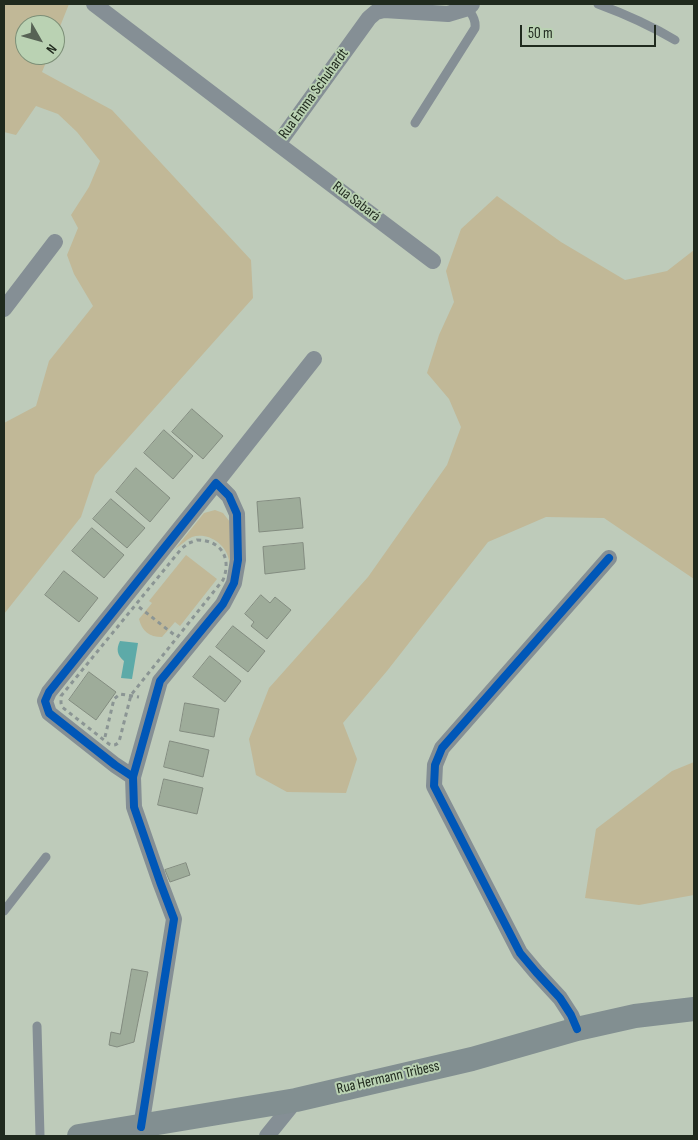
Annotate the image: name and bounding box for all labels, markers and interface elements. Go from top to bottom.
north arrow [15,15,65,65]
scale bar [523,15,659,47]
text: 50 m [528,24,553,43]
text: N [42,41,60,57]
street label: Rua Emma Schuhardt [275,45,353,143]
street label: Rua Sabará [328,178,384,226]
street label: Rua Hermann Tribess [335,1057,441,1099]

